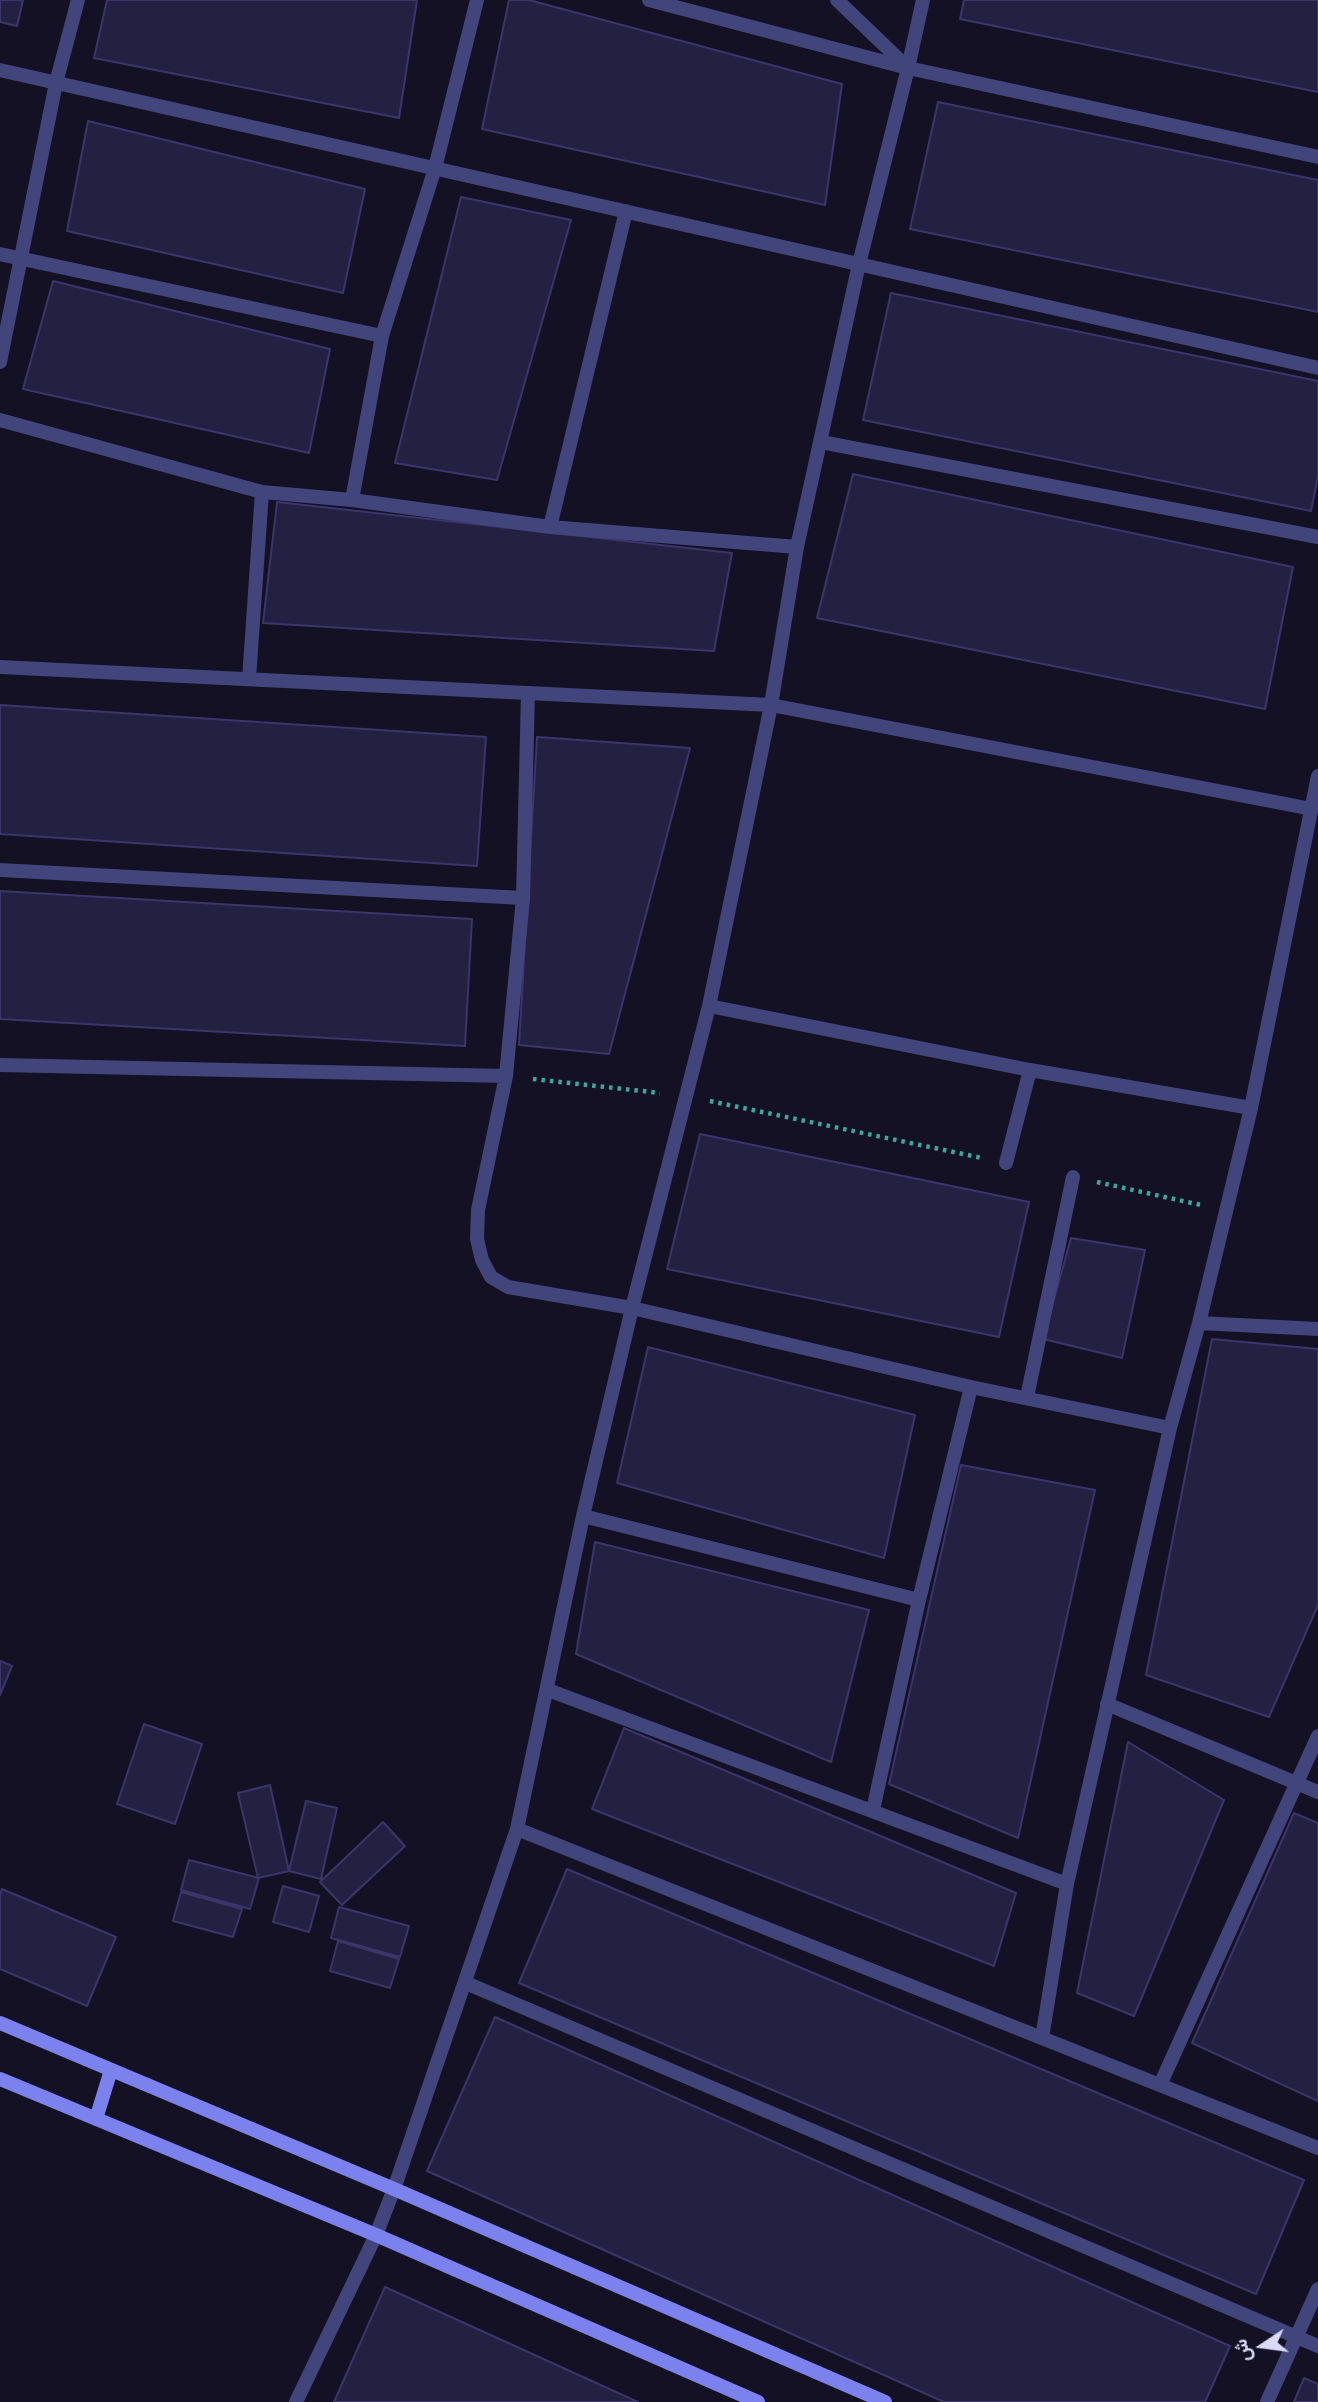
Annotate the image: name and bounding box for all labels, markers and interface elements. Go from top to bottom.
north arrow [1227,2311,1297,2381]
text: ش [1228,2337,1255,2364]

